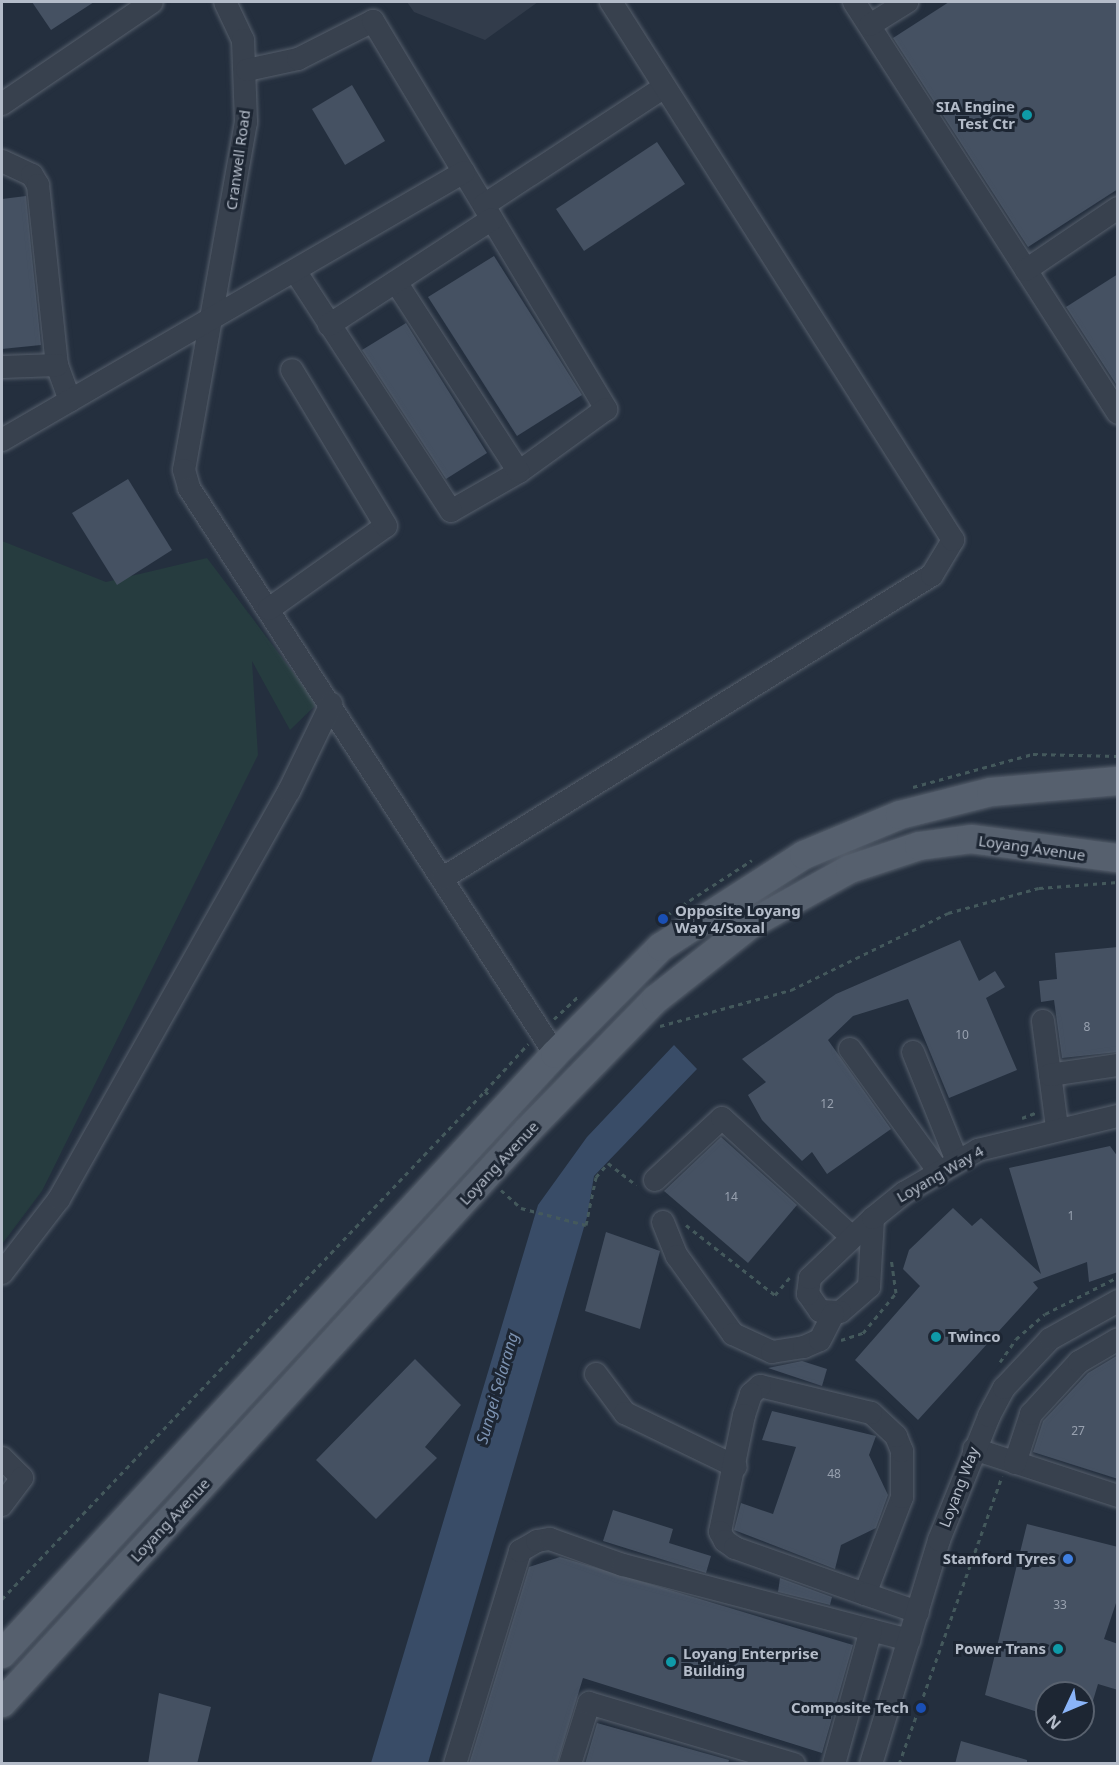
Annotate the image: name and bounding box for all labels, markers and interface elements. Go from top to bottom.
place label: SIA Engine Test Ctr [936,97,1015,132]
marker: SIA Engine Test Ctr [1020,108,1034,122]
street label: Cranwell Road [222,109,254,211]
street label: Loyang Avenue [977,832,1087,864]
place label: Opposite Loyang Way 4/Soxal [675,901,801,936]
marker: Opposite Loyang Way 4/Soxal [656,912,670,926]
house number: 8 [1084,1020,1090,1034]
house number: 10 [955,1028,969,1042]
house number: 12 [820,1097,834,1111]
street label: Loyang Avenue [456,1117,542,1209]
street label: Loyang Way 4 [893,1142,987,1206]
house number: 14 [724,1190,738,1204]
house number: 1 [1068,1209,1074,1223]
place label: Twinco [948,1328,1001,1346]
water label: Sungei Selarang [472,1330,522,1446]
marker: Twinco [929,1330,943,1344]
house number: 27 [1071,1424,1085,1438]
street label: Loyang Way [935,1444,983,1530]
house number: 48 [827,1467,841,1481]
street label: Loyang Avenue [127,1474,213,1566]
place label: Stamford Tyres [943,1550,1056,1568]
marker: Stamford Tyres [1061,1552,1075,1566]
house number: 33 [1053,1598,1067,1612]
place label: Power Trans [955,1640,1046,1658]
marker: Power Trans [1051,1642,1065,1656]
place label: Loyang Enterprise Building [683,1644,819,1679]
marker: Loyang Enterprise Building [664,1655,678,1669]
north arrow [1035,1681,1095,1741]
place label: Composite Tech [791,1699,909,1717]
marker: Composite Tech [914,1701,928,1715]
text: N [1041,1710,1066,1734]

